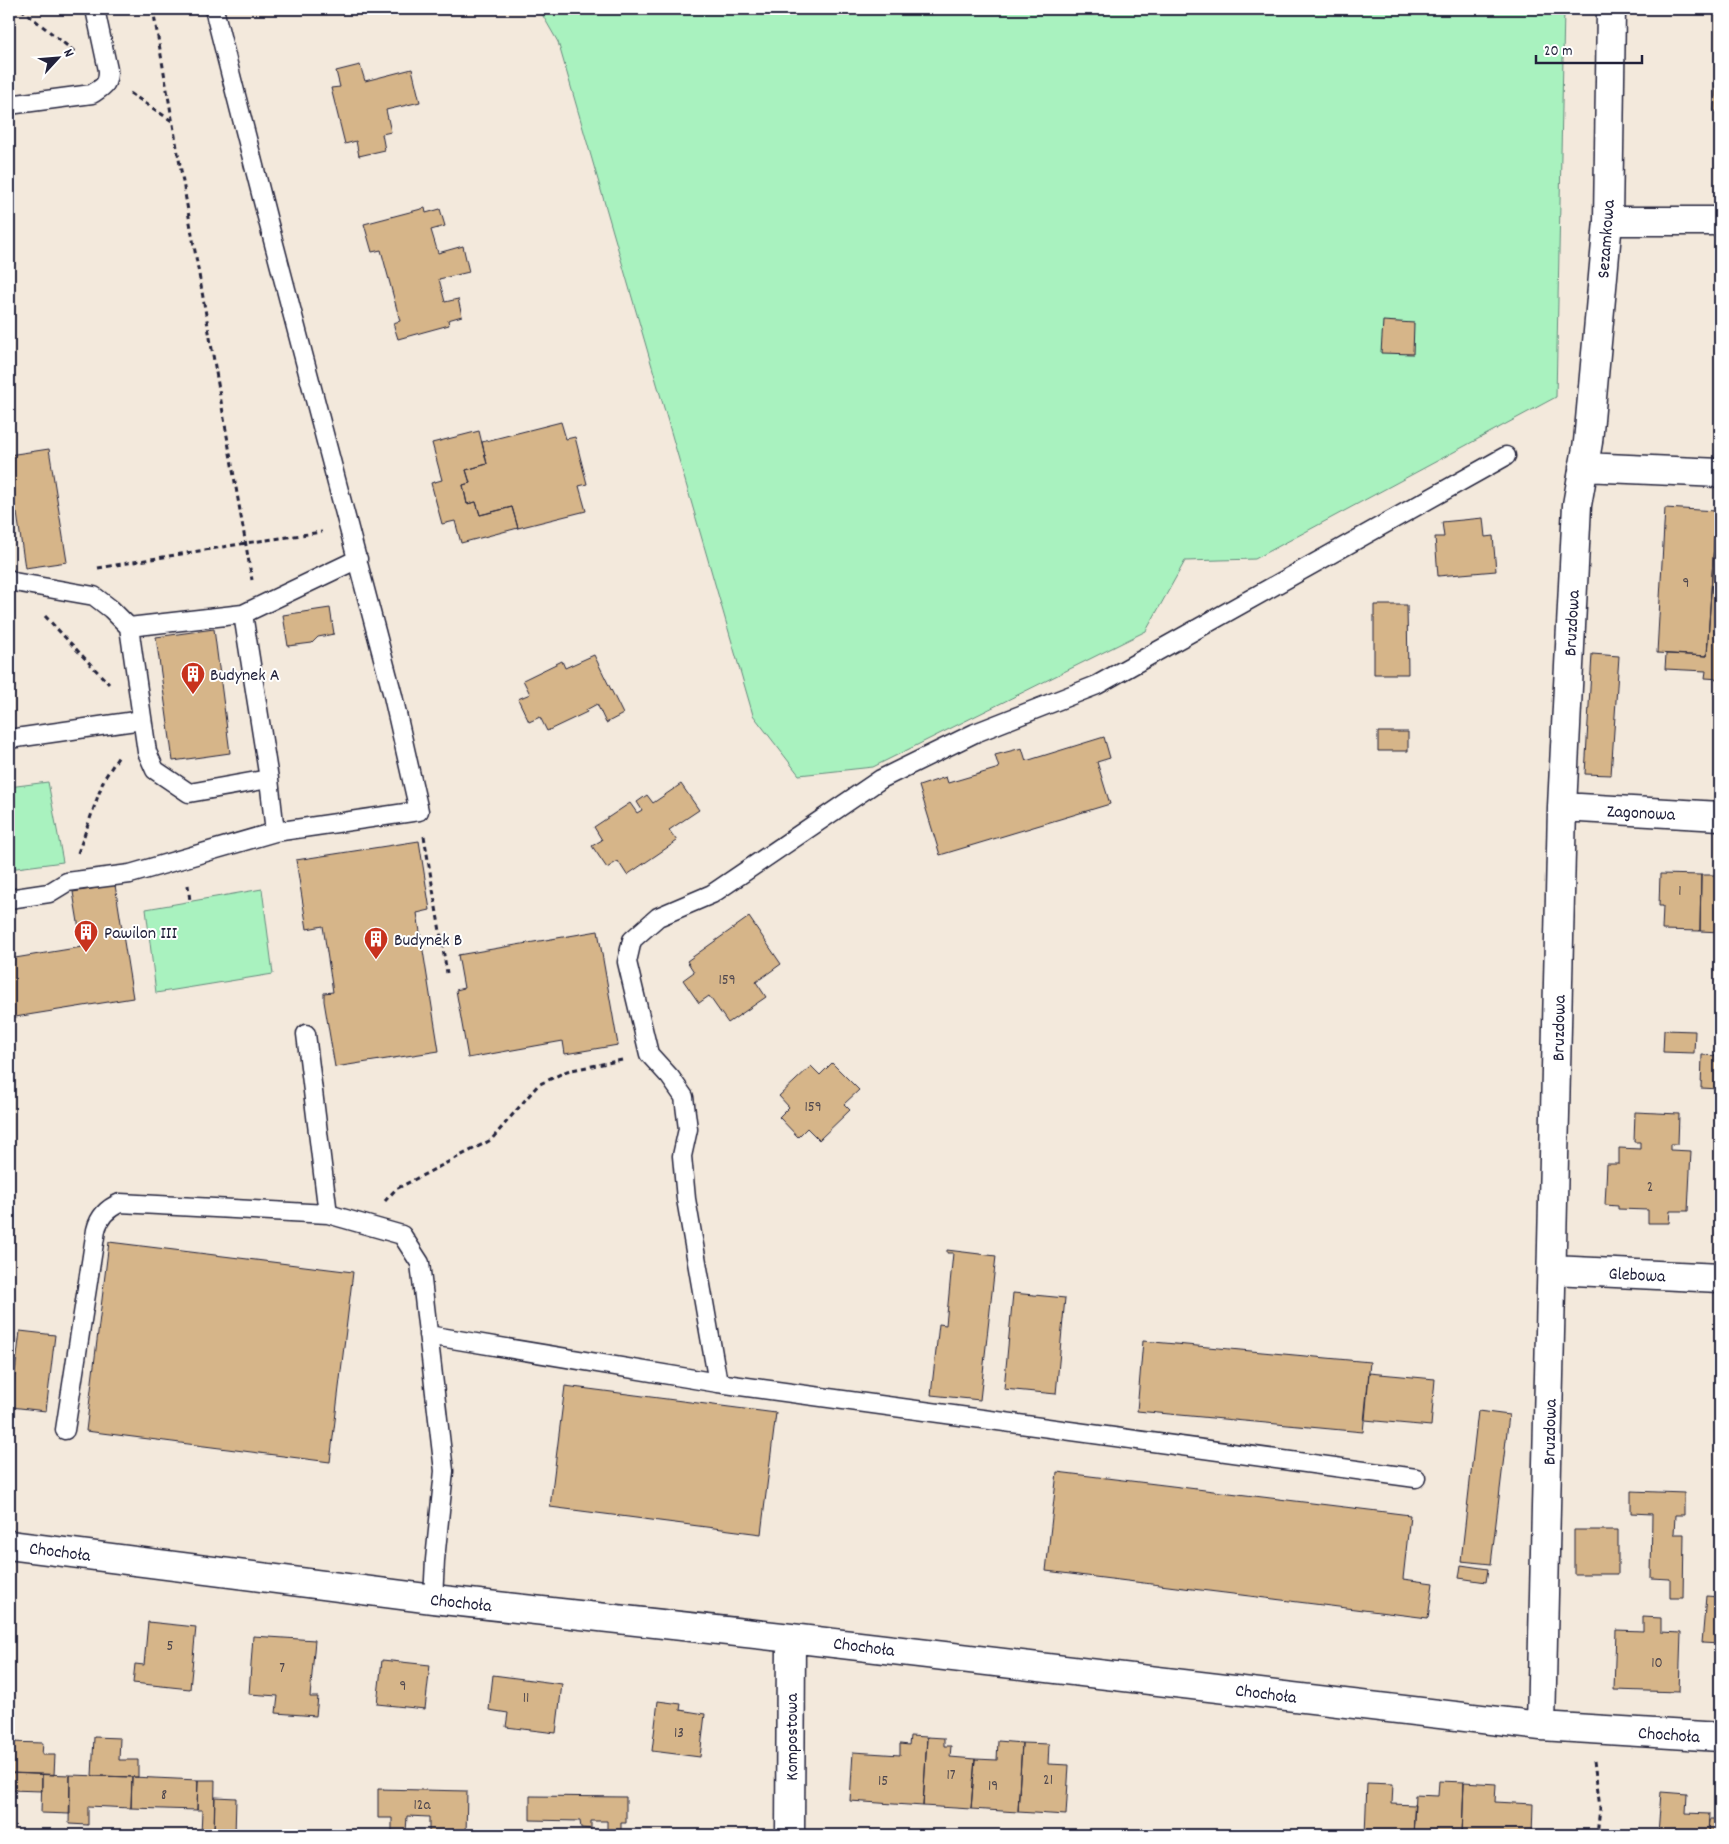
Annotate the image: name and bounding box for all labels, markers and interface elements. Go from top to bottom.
north arrow [32,32,82,82]
scale bar [1536,32,1643,64]
text: 20 m [1544,41,1572,63]
text: N [57,46,78,61]
street label: Sezamkowa [1592,198,1623,279]
house number: 9 [1683,573,1689,595]
street label: Bruzdowa [1559,589,1588,657]
building icon: Budynek A [180,661,206,695]
place label: Budynek A [210,664,280,689]
street label: Zagonowa [1606,800,1676,829]
house number: 1 [1678,881,1682,903]
building icon: Pawilon III [73,919,99,953]
place label: Pawilon III [104,922,177,947]
building icon: Budynek B [363,926,389,960]
place label: Budynek B [394,929,462,954]
house number: 159 [718,970,736,992]
street label: Bruzdowa [1547,994,1574,1061]
house number: 159 [804,1097,822,1119]
house number: 2 [1647,1177,1653,1199]
street label: Glebowa [1608,1263,1667,1291]
street label: Bruzdowa [1538,1398,1565,1465]
street label: Chochoła [28,1537,92,1570]
street label: Chochoła [429,1589,493,1620]
street label: Chochoła [832,1632,896,1665]
house number: 5 [167,1636,174,1658]
house number: 10 [1651,1653,1663,1675]
house number: 7 [279,1658,285,1680]
house number: 9 [400,1676,406,1698]
street label: Chochoła [1234,1679,1298,1712]
house number: 11 [523,1688,529,1710]
street label: Kompostowa [781,1693,806,1781]
street label: Chochoła [1637,1722,1701,1751]
house number: 13 [674,1723,684,1745]
house number: 17 [946,1765,956,1787]
house number: 21 [1043,1770,1053,1792]
house number: 15 [878,1771,888,1793]
house number: 19 [988,1776,998,1798]
house number: 8 [161,1785,167,1807]
house number: 12a [414,1795,431,1817]

